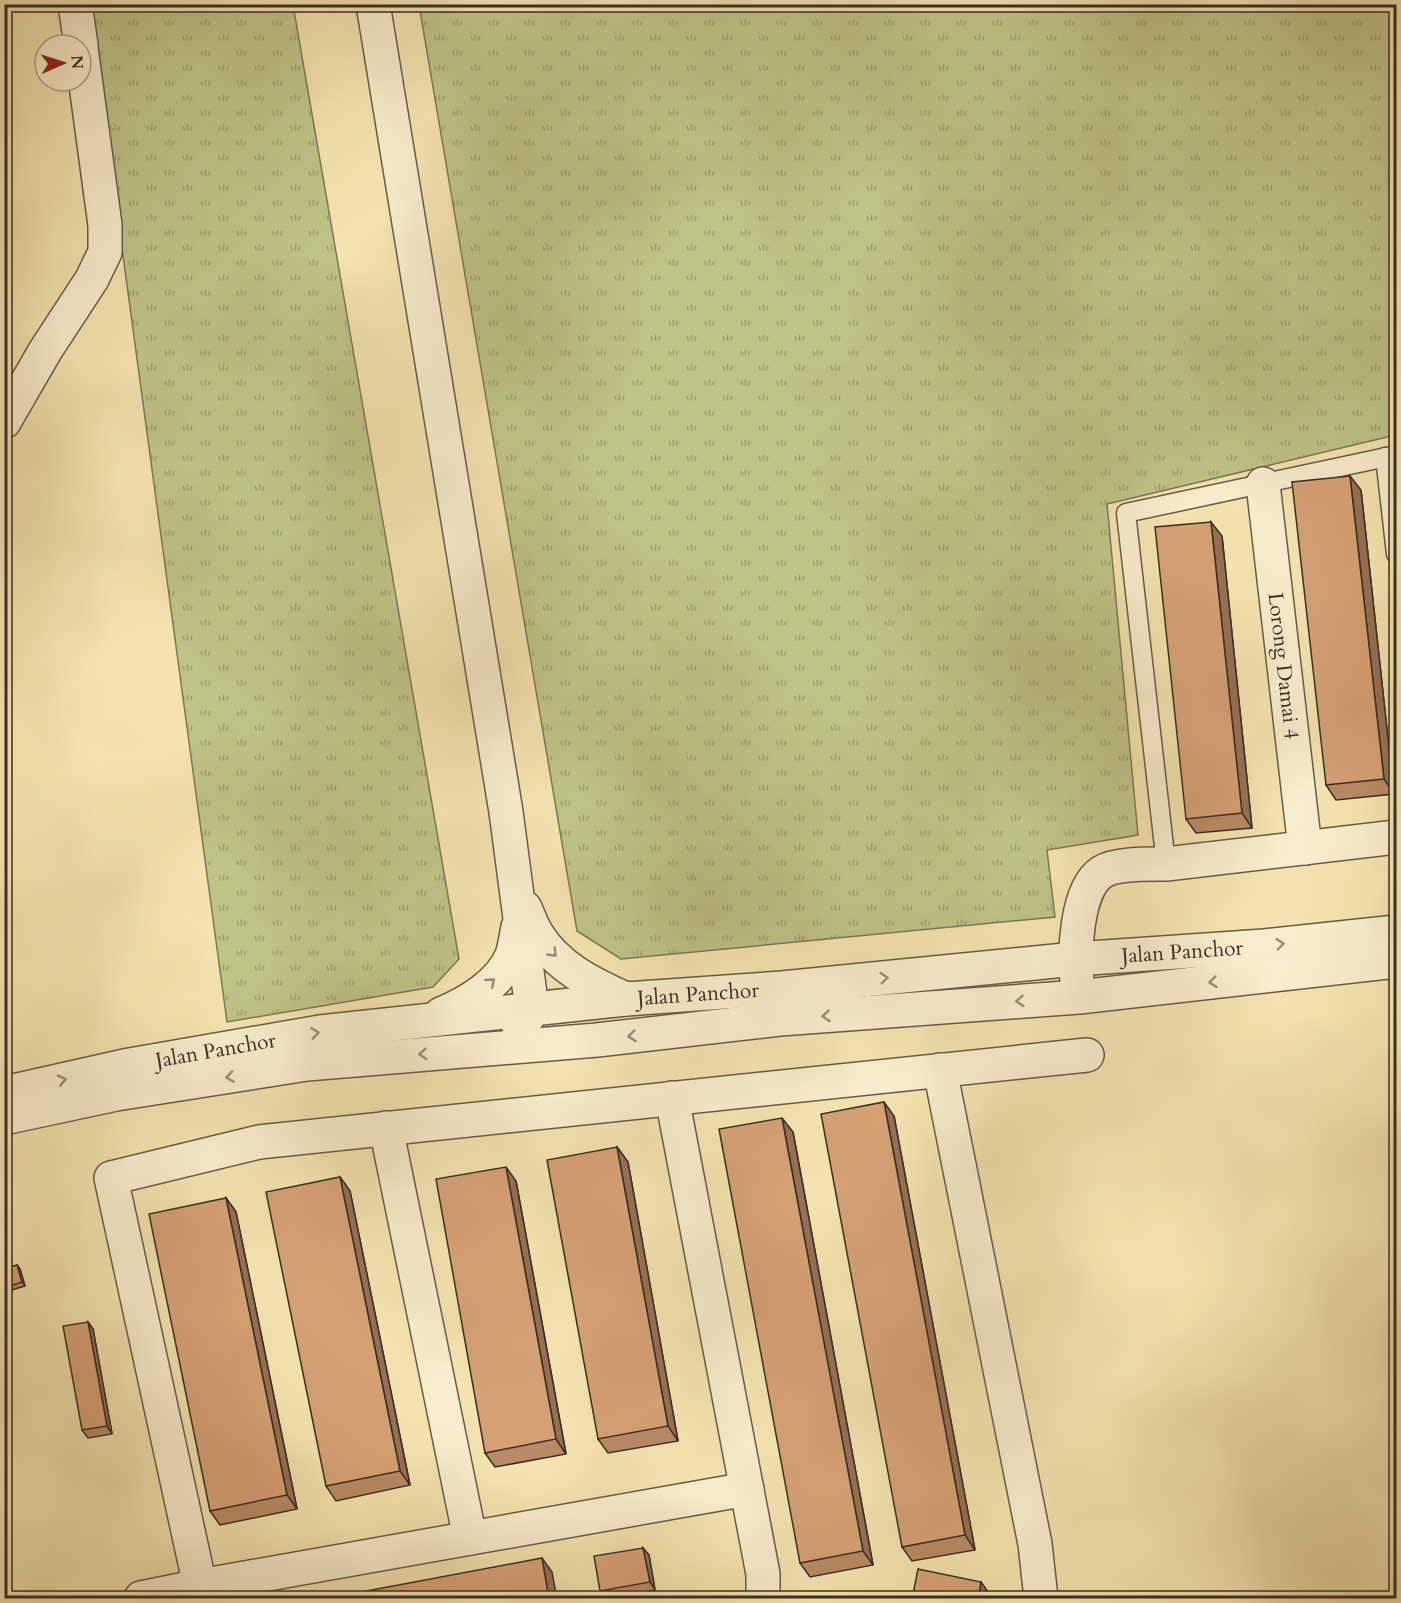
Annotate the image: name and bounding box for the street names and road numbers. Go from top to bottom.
street label: Lorong Damai 4 [1261,591,1307,741]
street label: Jalan Panchor [1117,933,1244,970]
street label: Jalan Panchor [633,975,760,1013]
street label: Jalan Panchor [150,1025,278,1075]

